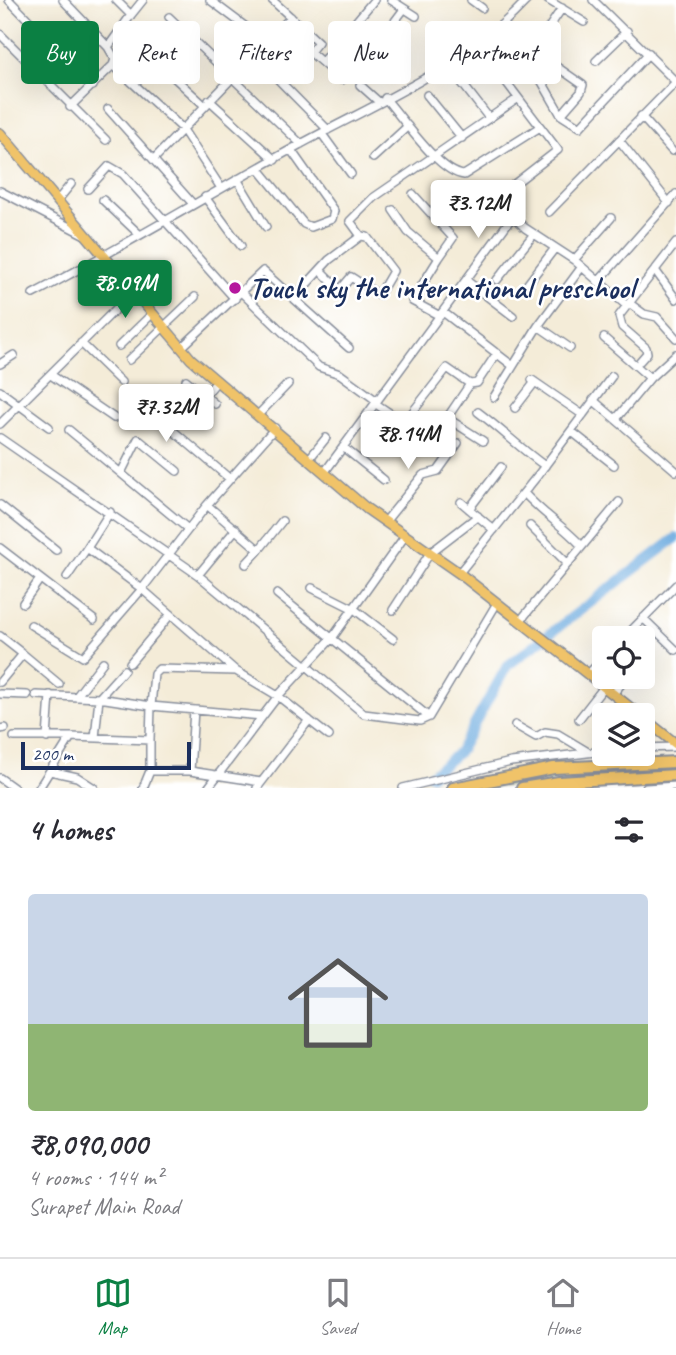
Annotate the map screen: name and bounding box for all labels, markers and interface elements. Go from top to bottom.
chip: Buy [21,21,99,84]
chip: Rent [113,21,200,84]
chip: Filters [214,21,314,84]
chip: New [328,21,411,84]
chip: Apartment [425,21,561,84]
pin: ₹3.12M [421,180,535,240]
text: ₹3.12M [447,188,509,217]
pin: ₹8.09M [68,260,182,320]
text: ₹8.09M [94,268,156,297]
place label: Touch sky the international preschool [249,269,640,308]
marker: Touch sky the international preschool [227,280,243,296]
pin: ₹7.32M [109,384,223,444]
text: ₹7.32M [135,392,197,421]
pin: ₹8.14M [351,412,465,471]
text: ₹8.14M [377,419,439,448]
map controls [592,626,655,766]
button: locate [592,626,655,689]
button: layers [592,703,655,766]
scale bar [21,739,191,771]
text: 200 m [32,742,73,766]
text: 4 homes [28,811,113,849]
icon: filters [610,811,648,849]
icon: home [275,940,401,1066]
text: ₹8,090,000 [28,1125,148,1163]
text: 4 rooms · 144 m² [28,1163,163,1192]
text: Surapet Main Road [28,1192,180,1221]
tab: Map [94,1274,132,1340]
tab: Saved [319,1274,357,1340]
tab: Home [544,1274,582,1340]

